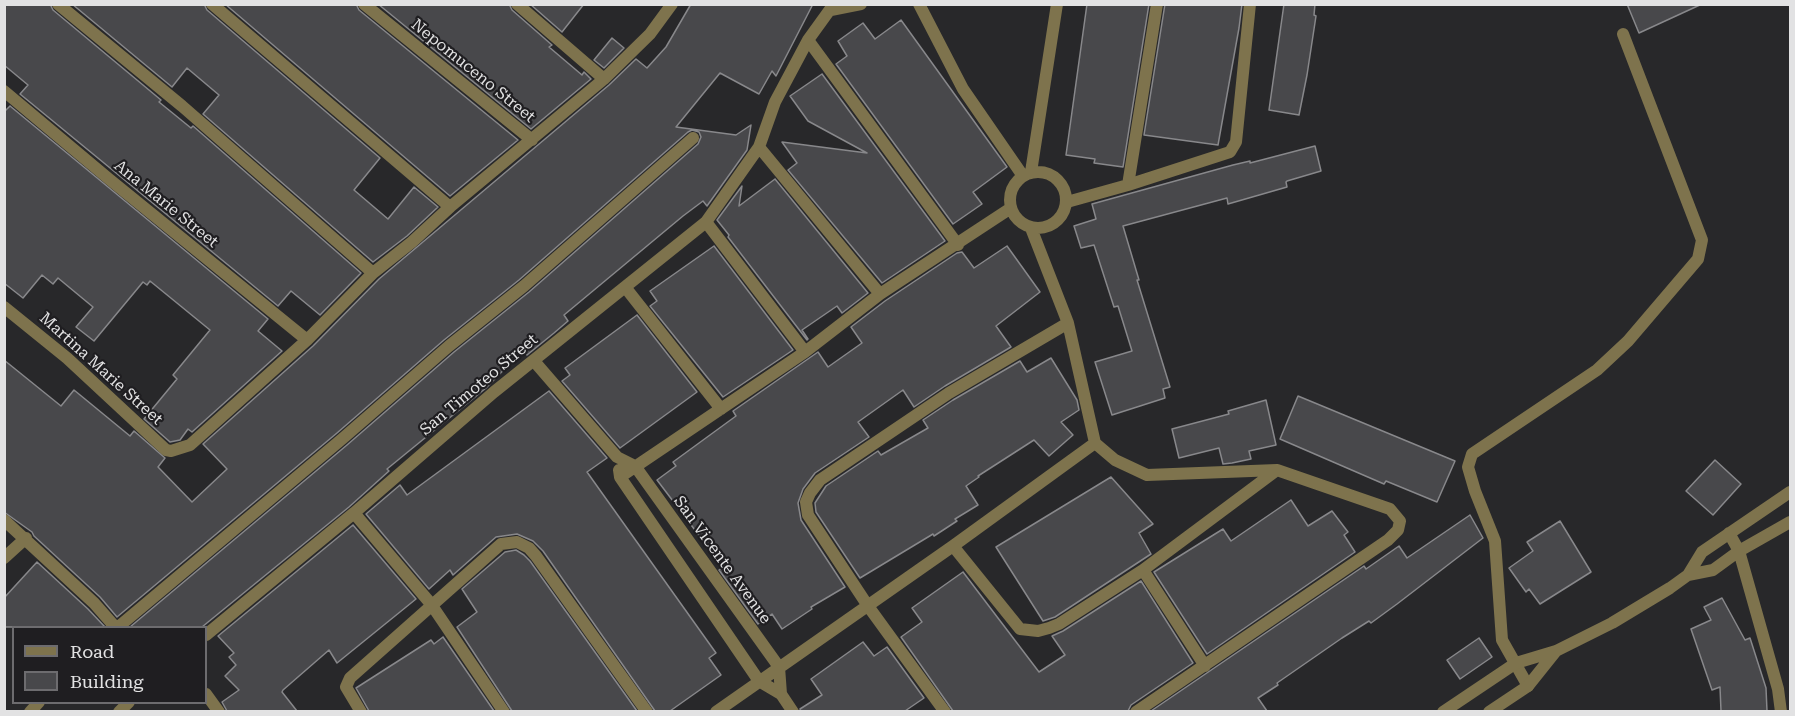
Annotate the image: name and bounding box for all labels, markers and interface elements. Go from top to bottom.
street label: Nepomuceno Street [407,15,539,127]
street label: Ana Marie Street [110,156,222,252]
street label: Martina Marie Street [36,309,166,429]
street label: San Timoteo Street [416,330,542,440]
street label: San Vicente Avenue [669,492,775,628]
legend [12,626,207,704]
text: Road [70,641,114,662]
text: Building [70,671,144,692]

